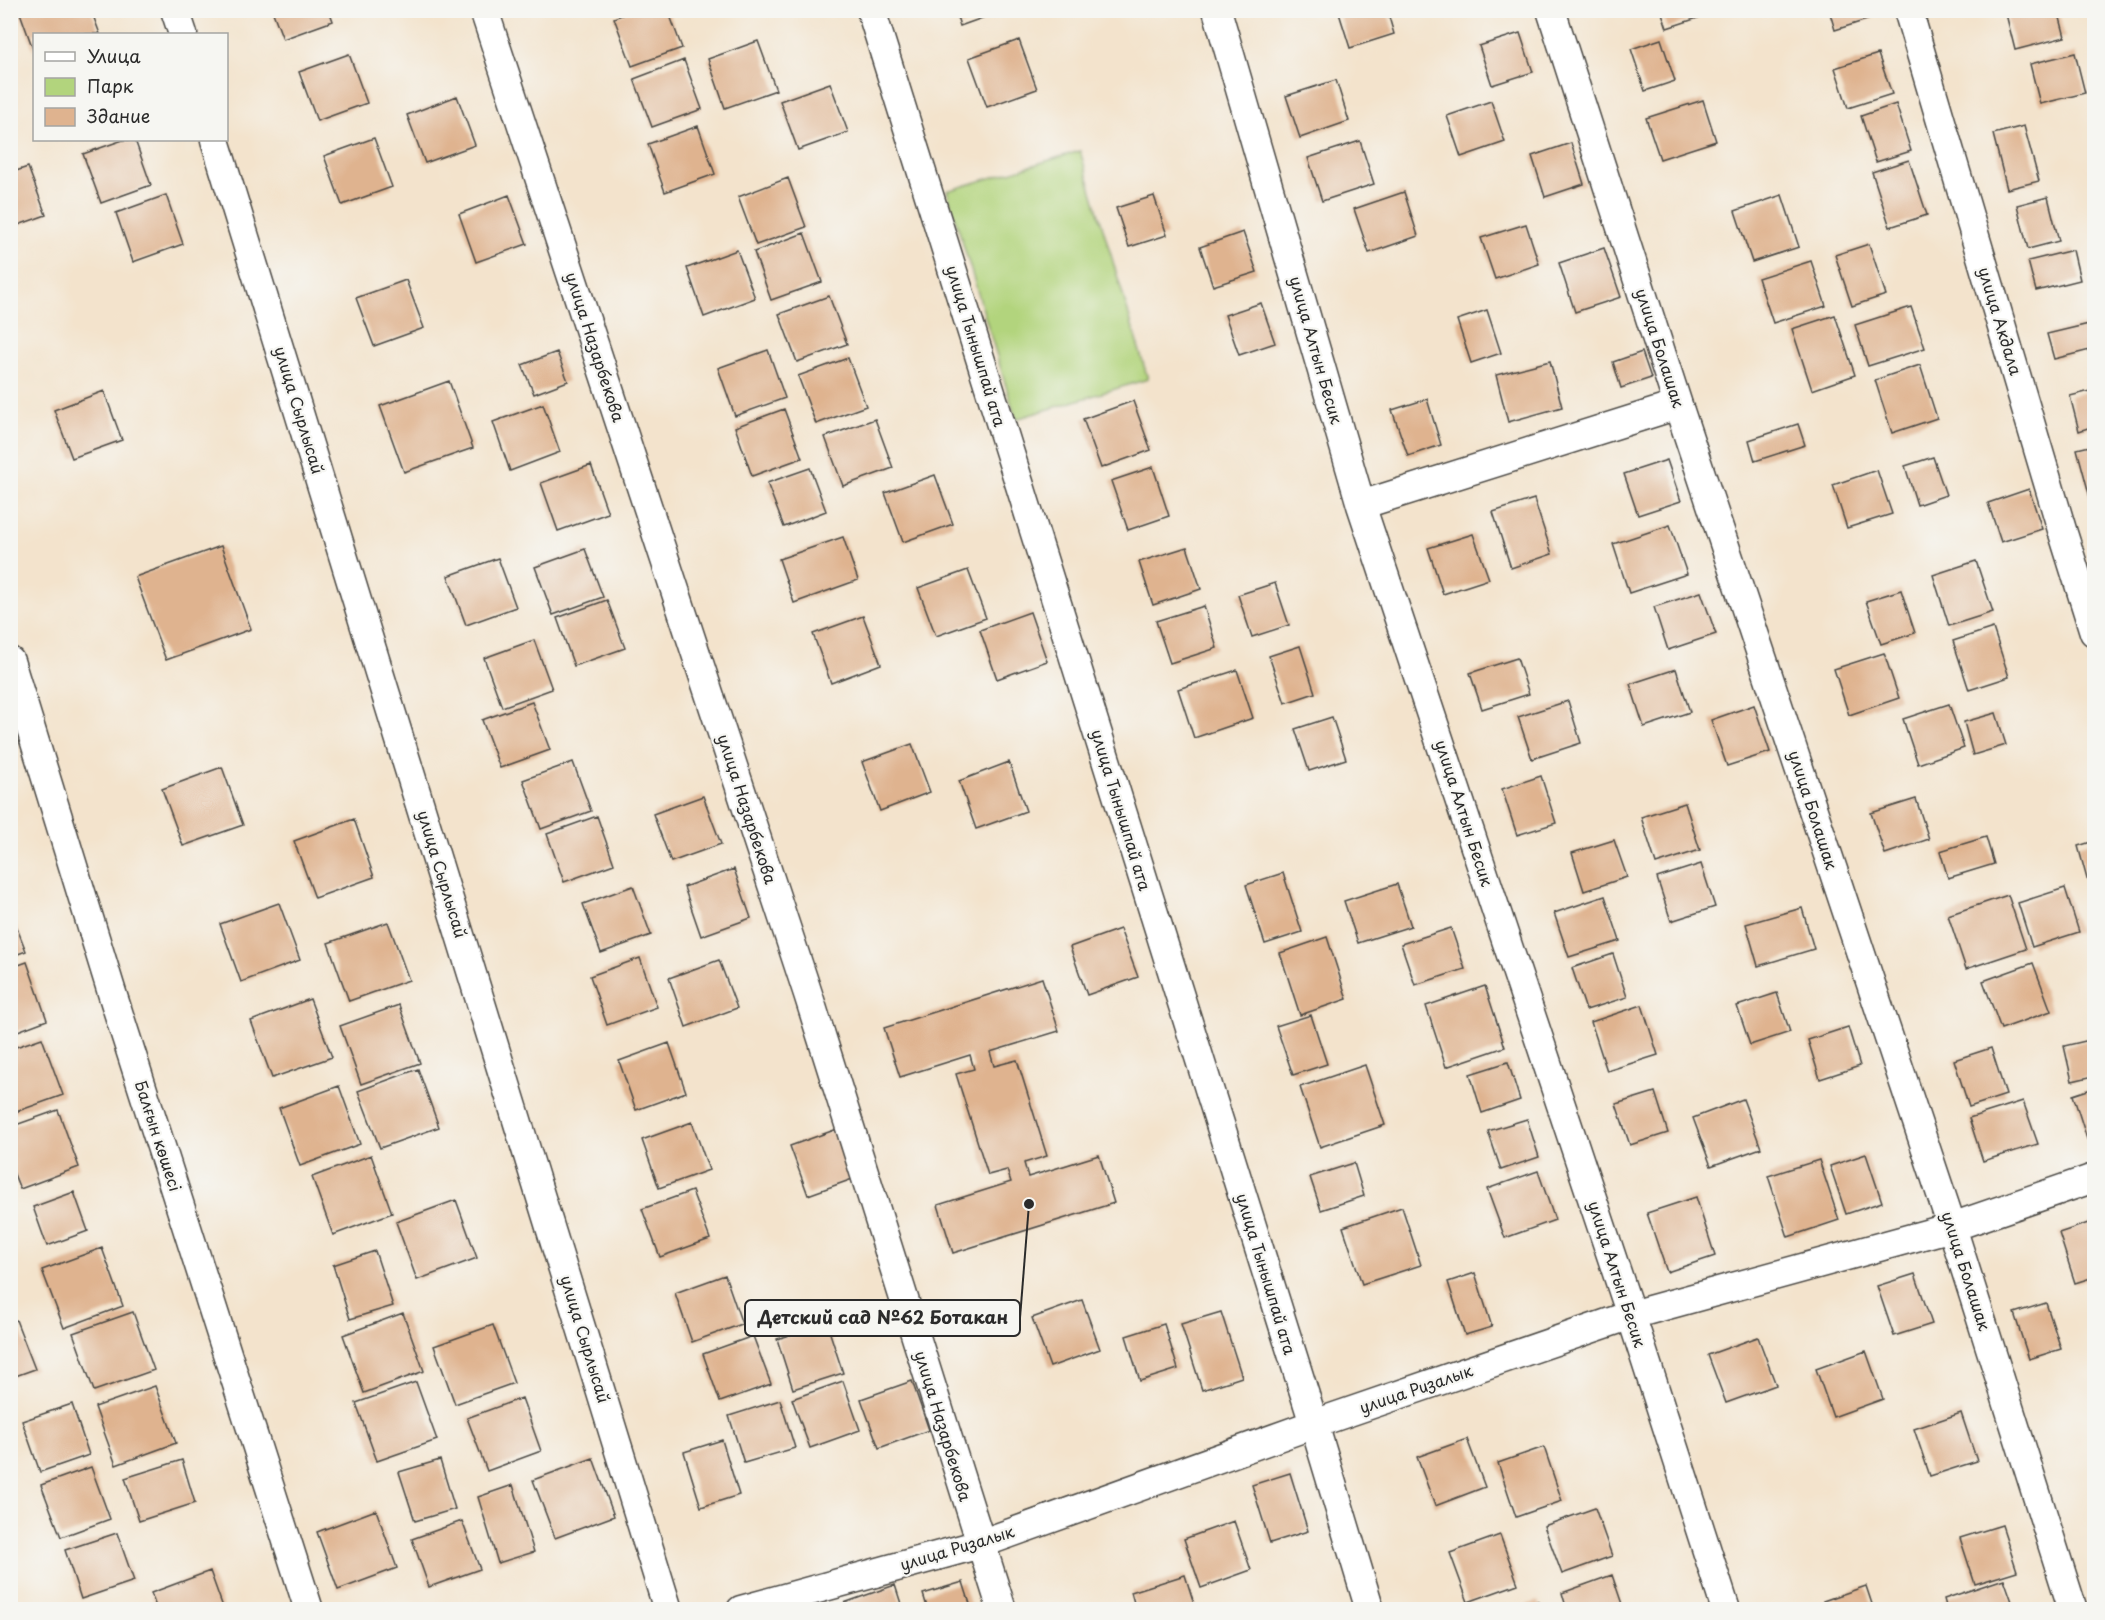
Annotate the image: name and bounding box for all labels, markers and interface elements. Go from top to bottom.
legend [33,33,228,141]
text: Улица [87,42,141,69]
text: Парк [87,72,134,99]
text: Здание [87,102,150,129]
street label: улица Тынышпай ата [941,262,1013,429]
street label: улица Акдала [1973,264,2029,378]
street label: улица Назарбекова [560,269,632,425]
street label: улица Алтын Бесик [1284,273,1350,427]
street label: улица Болашак [1630,285,1692,411]
street label: улица Сырлысай [269,343,331,476]
street label: улица Тынышпай ата [1086,726,1158,893]
street label: улица Назарбекова [712,731,784,887]
street label: улица Алтын Бесик [1430,736,1500,890]
street label: улица Болашак [1783,747,1845,873]
street label: улица Сырлысай [412,807,474,940]
street label: Балғын көшесі [130,1077,188,1194]
street label: улица Тынышпай ата [1231,1190,1303,1357]
street label: улица Алтын Бесик [1583,1197,1653,1351]
street label: улица Болашак [1936,1208,1998,1334]
street label: улица Сырлысай [555,1272,617,1405]
callout: Детский сад №62 Ботакан [745,1300,1020,1336]
text: Детский сад №62 Ботакан [757,1303,1008,1330]
street label: улица Назарбекова [910,1347,978,1504]
street label: улица Ризалык [1356,1357,1476,1419]
street label: улица Ризалык [897,1518,1017,1576]

